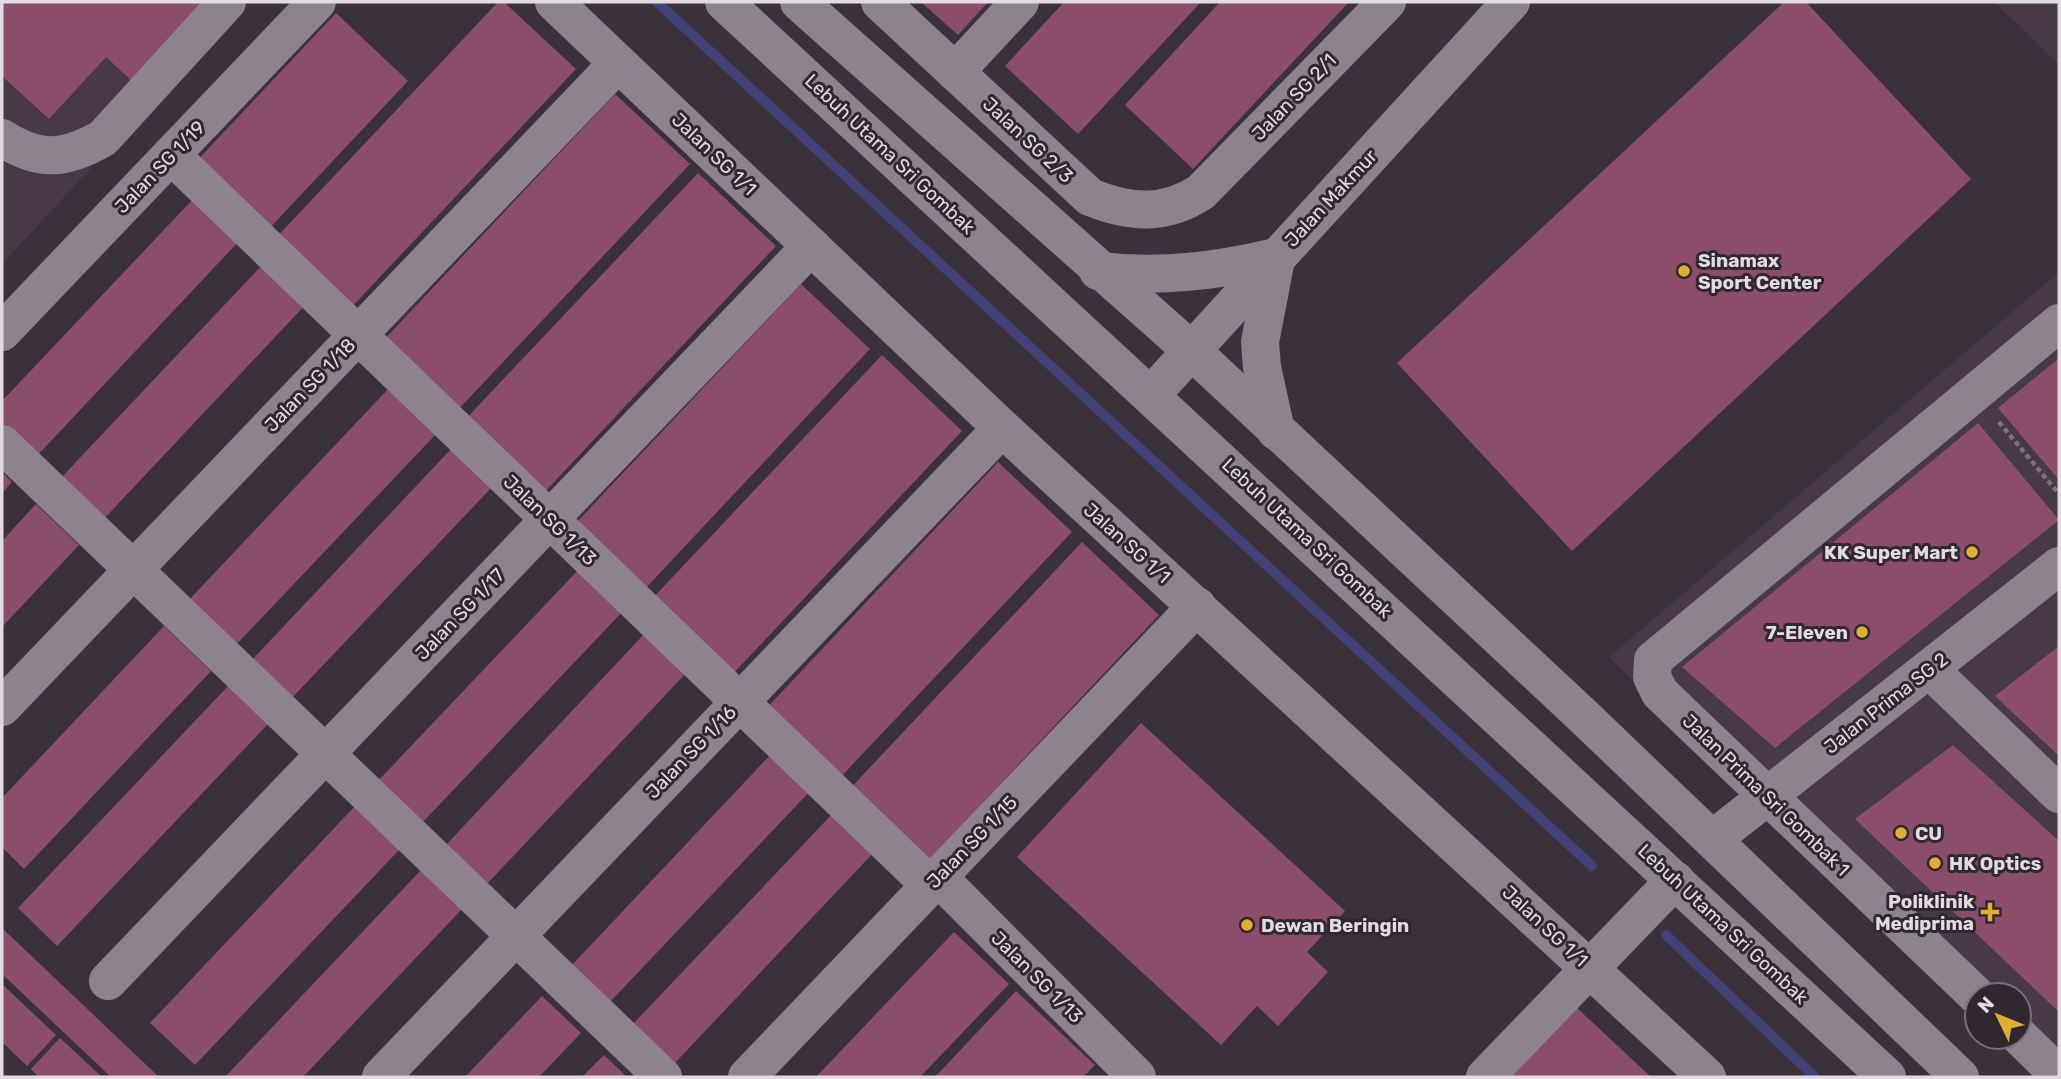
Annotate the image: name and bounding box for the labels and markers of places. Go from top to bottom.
place label: Sinamax Sport Center [1698,249,1822,294]
marker: Sinamax Sport Center [1676,263,1692,279]
place label: KK Super Mart [1824,541,1958,564]
marker: KK Super Mart [1964,544,1980,560]
place label: 7-Eleven [1766,621,1848,644]
marker: 7-Eleven [1854,624,1870,640]
place label: CU [1915,822,1942,845]
marker: CU [1893,825,1909,841]
place label: HK Optics [1949,852,2041,875]
marker: HK Optics [1927,855,1943,871]
place label: Poliklinik Mediprima [1875,890,1974,935]
marker: Poliklinik Mediprima [1980,902,2000,922]
place label: Dewan Beringin [1261,914,1409,937]
marker: Dewan Beringin [1239,917,1255,933]

